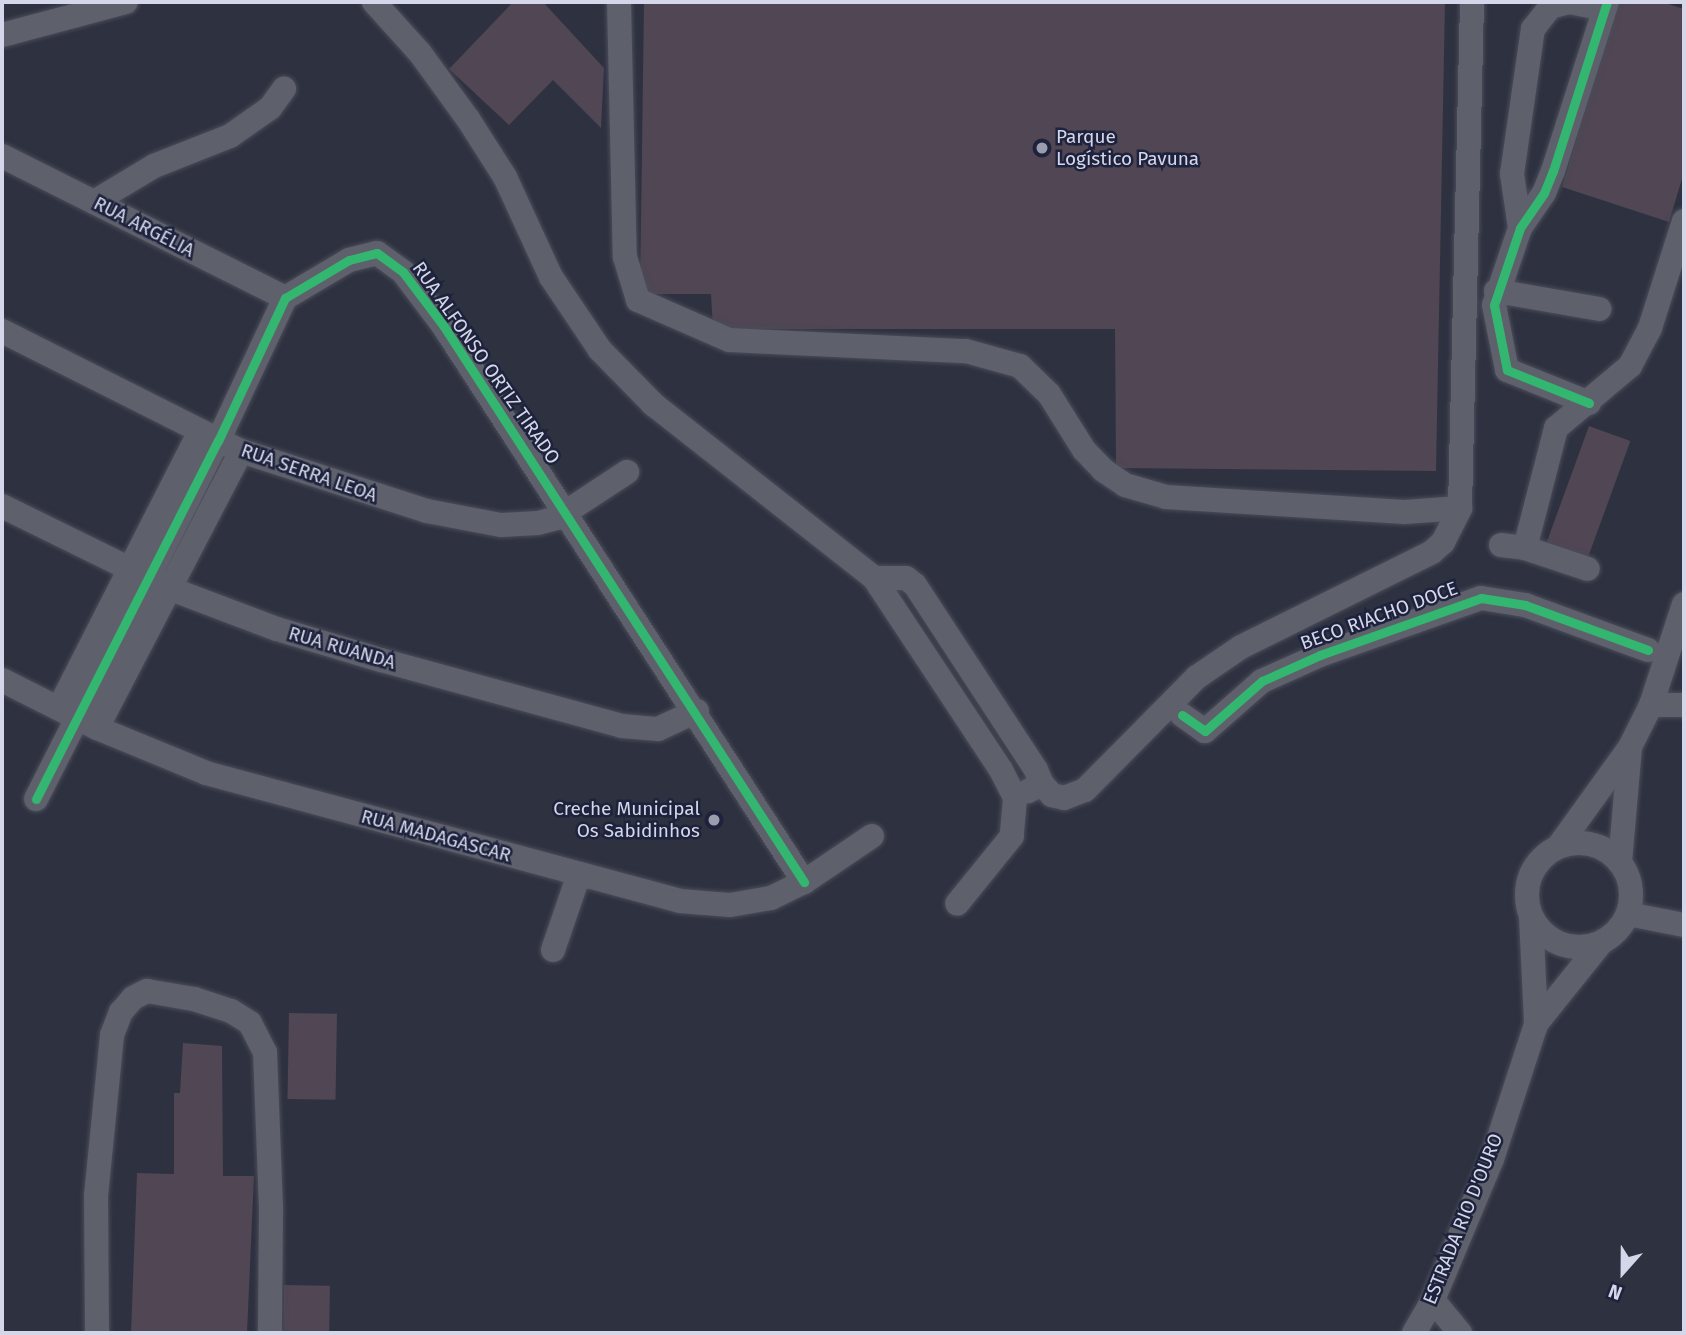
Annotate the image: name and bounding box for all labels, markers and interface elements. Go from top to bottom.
place label: Parque Logístico Pavuna [1056,126,1199,170]
marker: Parque Logístico Pavuna [1034,140,1050,156]
street label: RUA ARGÉLIA [90,192,198,262]
street label: RUA ALFONSO ORTIZ TIRADO [407,258,565,468]
street label: RUA SERRA LEOA [238,439,380,507]
street label: BECO RIACHO DOCE [1297,577,1461,655]
street label: RUA RUANDA [286,622,398,674]
place label: Creche Municipal Os Sabidinhos [553,798,700,842]
street label: RUA MADAGASCAR [359,805,513,867]
marker: Creche Municipal Os Sabidinhos [706,812,722,828]
street label: ESTRADA RIO D'OURO [1418,1130,1508,1308]
north arrow [1588,1237,1658,1307]
text: N [1605,1279,1625,1305]

